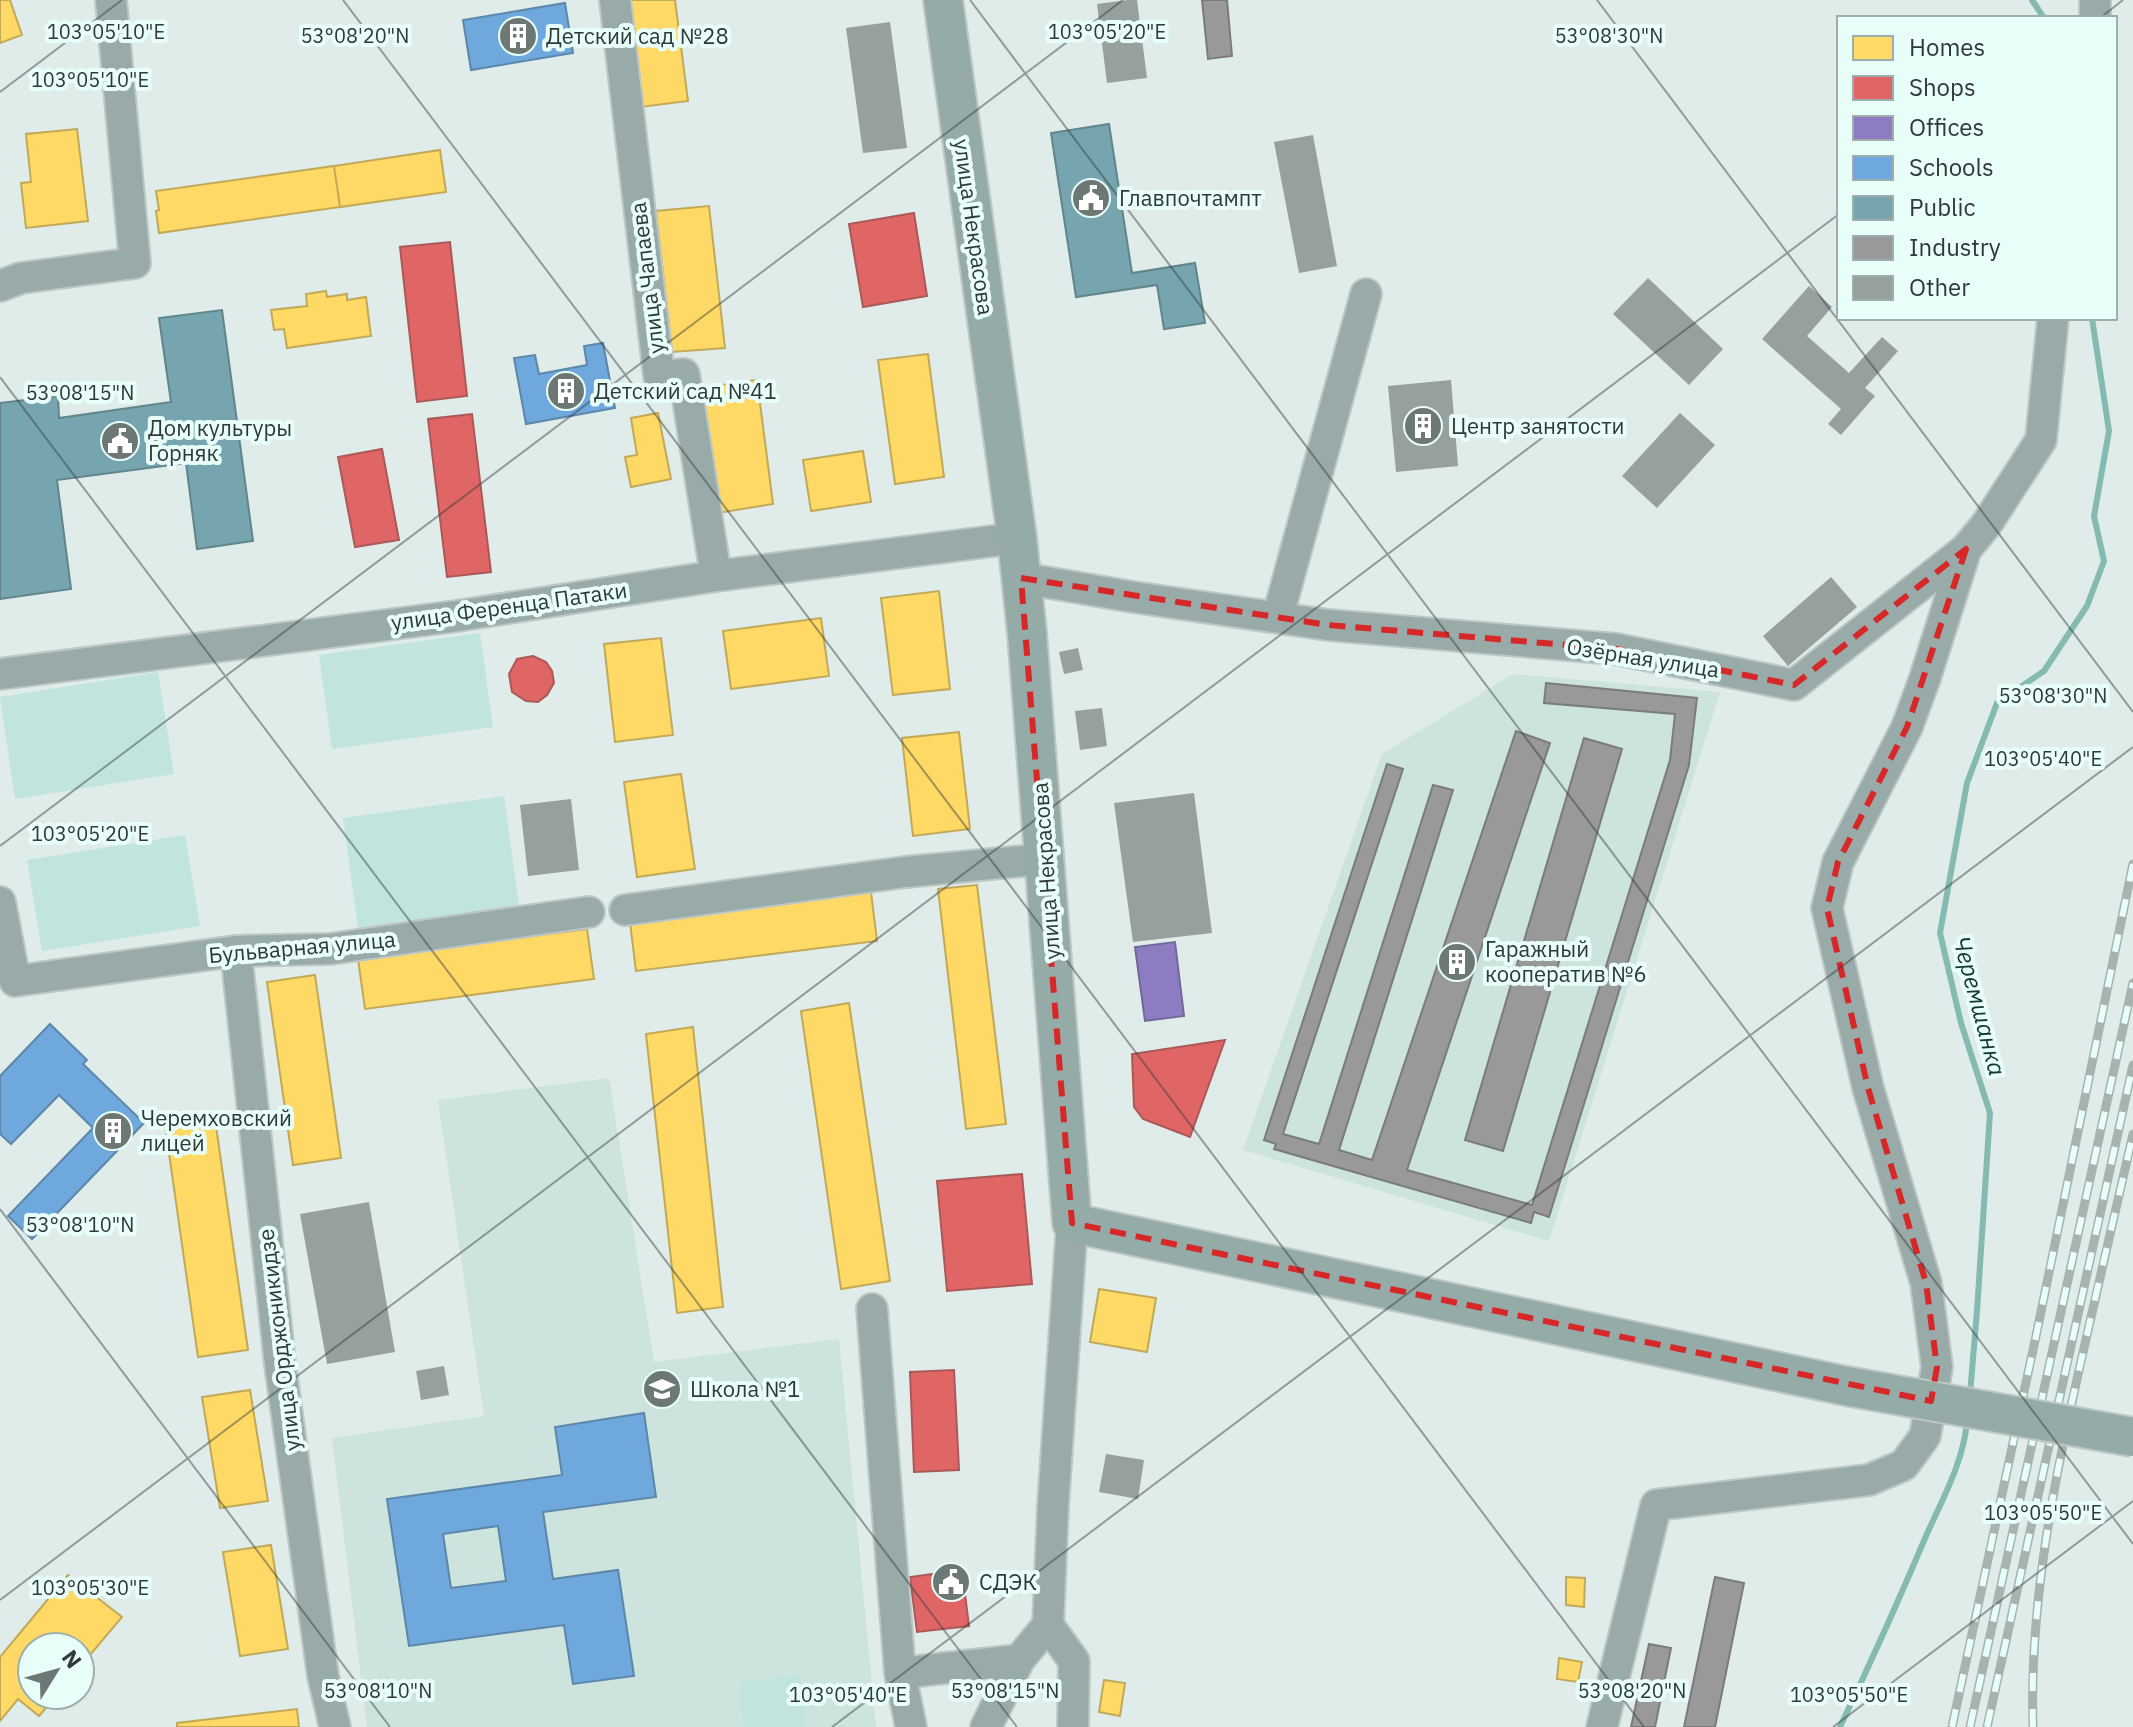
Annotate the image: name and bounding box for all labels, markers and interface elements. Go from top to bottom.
building icon: Детский сад №28 [497,15,539,57]
legend [1837,16,2117,320]
text: 103°05'10"E [47,18,165,45]
text: 103°05'20"E [1048,18,1166,45]
place label: Детский сад №28 [546,21,729,50]
text: 53°08'20"N [301,22,409,49]
text: 53°08'30"N [1555,22,1663,49]
text: Homes [1909,31,1985,63]
text: 103°05'10"E [31,66,149,93]
text: Shops [1909,71,1976,103]
text: Offices [1909,111,1984,143]
street label: улица Некрасова [948,137,1001,317]
text: Schools [1909,151,1994,183]
public building icon: Главпочтампт [1070,177,1112,219]
place label: Главпочтампт [1119,183,1262,212]
text: Public [1909,191,1976,223]
street label: улица Чапаева [623,200,670,355]
text: Industry [1909,231,2001,263]
text: Other [1909,271,1970,303]
building icon: Детский сад №41 [545,370,587,412]
place label: Детский сад №41 [594,376,777,405]
text: 53°08'15"N [26,379,134,406]
building icon: Центр занятости [1402,405,1444,447]
place label: Центр занятости [1451,411,1625,440]
place label: Дом культуры Горняк [148,413,292,467]
public building icon: Дом культуры Горняк [99,420,141,462]
street label: улица Ференца Патаки [389,575,629,636]
street label: Озёрная улица [1565,631,1722,684]
text: 53°08'30"N [1999,682,2107,709]
text: 103°05'40"E [1984,745,2102,772]
street label: улица Некрасова [1025,781,1066,961]
text: 103°05'20"E [31,820,149,847]
street label: Бульварная улица [207,924,397,969]
water label: Черемшанка [1946,932,2014,1079]
place label: Гаражный кооператив №6 [1485,934,1647,988]
building icon: Гаражный кооператив №6 [1436,941,1478,983]
place label: Черемховский лицей [141,1103,292,1157]
building icon: Черемховский лицей [92,1110,134,1152]
text: 53°08'10"N [26,1211,134,1238]
street label: улица Орджоникидзе [250,1227,307,1453]
school or university icon: Школа №1 [641,1368,683,1410]
place label: Школа №1 [690,1374,800,1403]
text: 103°05'50"E [1984,1499,2102,1526]
public building icon: СДЭК [930,1561,972,1603]
place label: СДЭК [979,1567,1037,1596]
text: 103°05'30"E [31,1574,149,1601]
north arrow [16,1631,96,1711]
text: N [56,1644,89,1674]
text: 53°08'10"N [324,1677,432,1704]
text: 53°08'15"N [951,1677,1059,1704]
text: 53°08'20"N [1578,1677,1686,1704]
text: 103°05'40"E [789,1681,907,1708]
text: 103°05'50"E [1790,1681,1908,1708]

